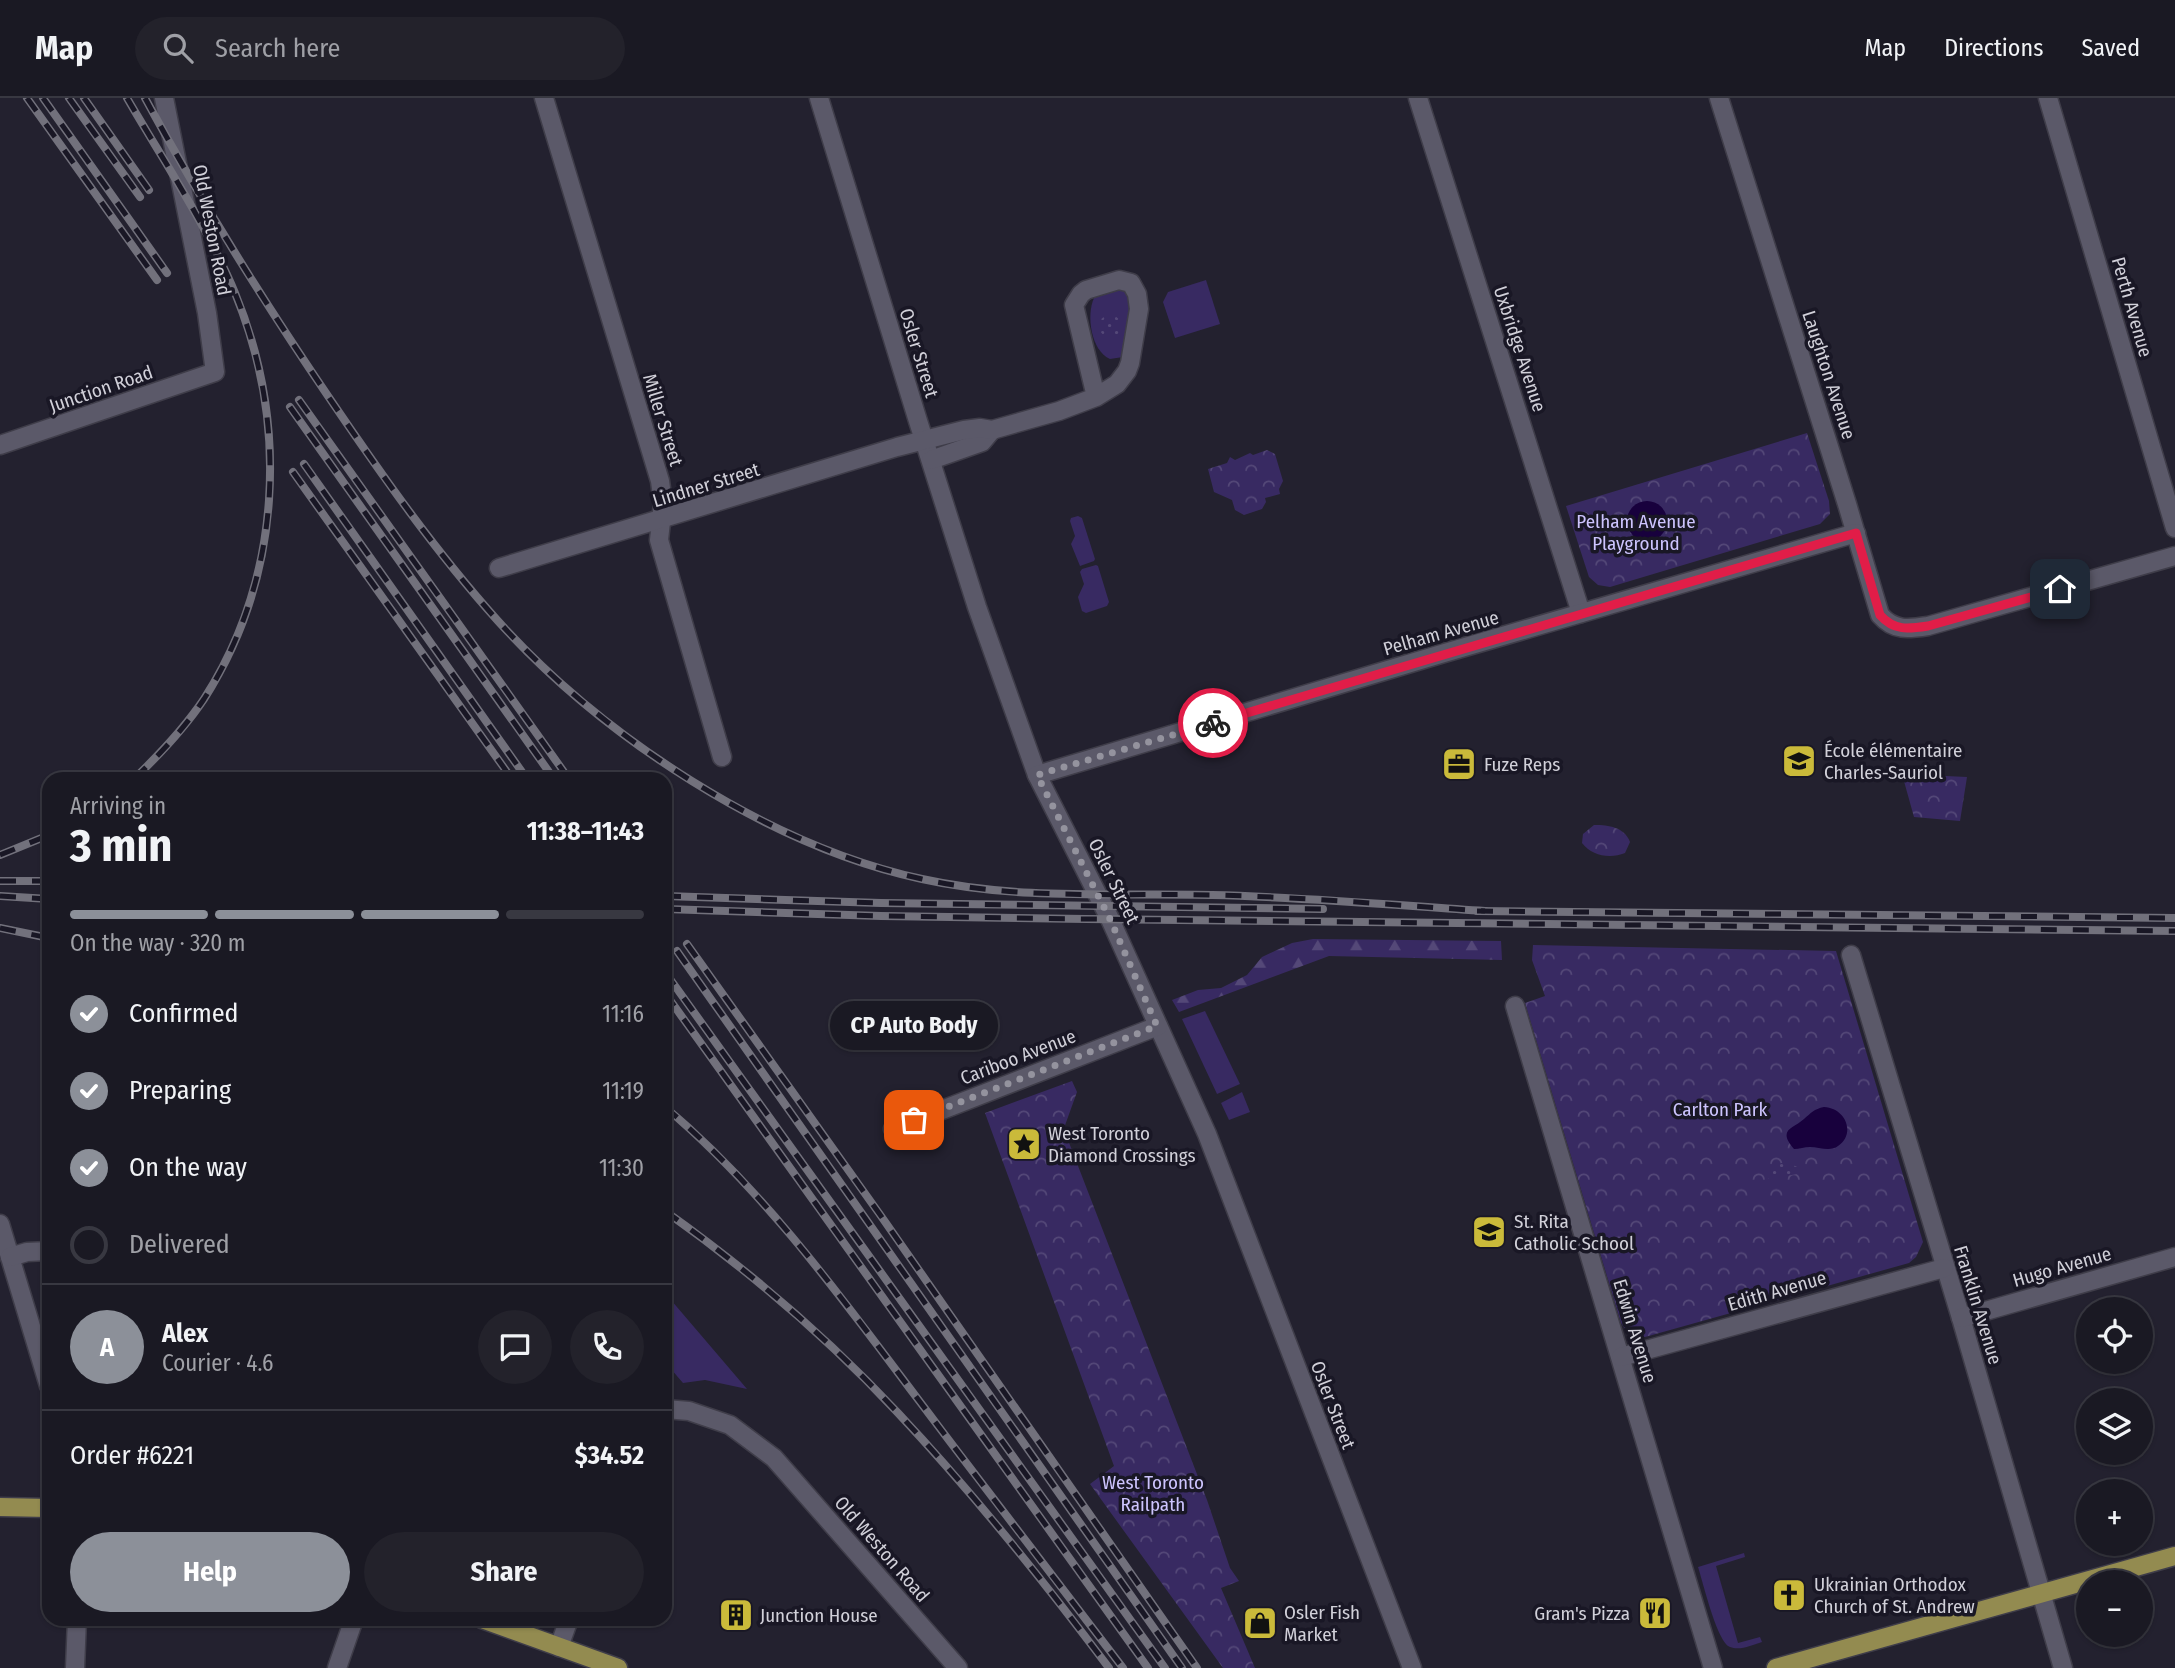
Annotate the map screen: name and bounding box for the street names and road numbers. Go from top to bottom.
street label: Old Weston Road [188,163,236,297]
street label: Perth Avenue [2107,254,2157,360]
street label: Uxbridge Avenue [1489,283,1551,415]
street label: Osler Street [895,306,944,401]
street label: Laughton Avenue [1797,308,1861,442]
street label: Junction Road [46,361,156,417]
street label: Miller Street [638,371,688,470]
street label: Lindner Street [650,458,763,512]
street label: Pelham Avenue [1381,606,1501,660]
street label: Osler Street [1083,835,1145,928]
street label: Cariboo Avenue [957,1024,1079,1090]
street label: Hugo Avenue [2010,1242,2114,1292]
street label: Franklin Avenue [1949,1243,2007,1367]
street label: Edith Avenue [1725,1266,1829,1316]
street label: Edwin Avenue [1608,1276,1662,1386]
street label: Osler Street [1306,1358,1361,1453]
street label: Old Weston Road [830,1491,934,1607]

